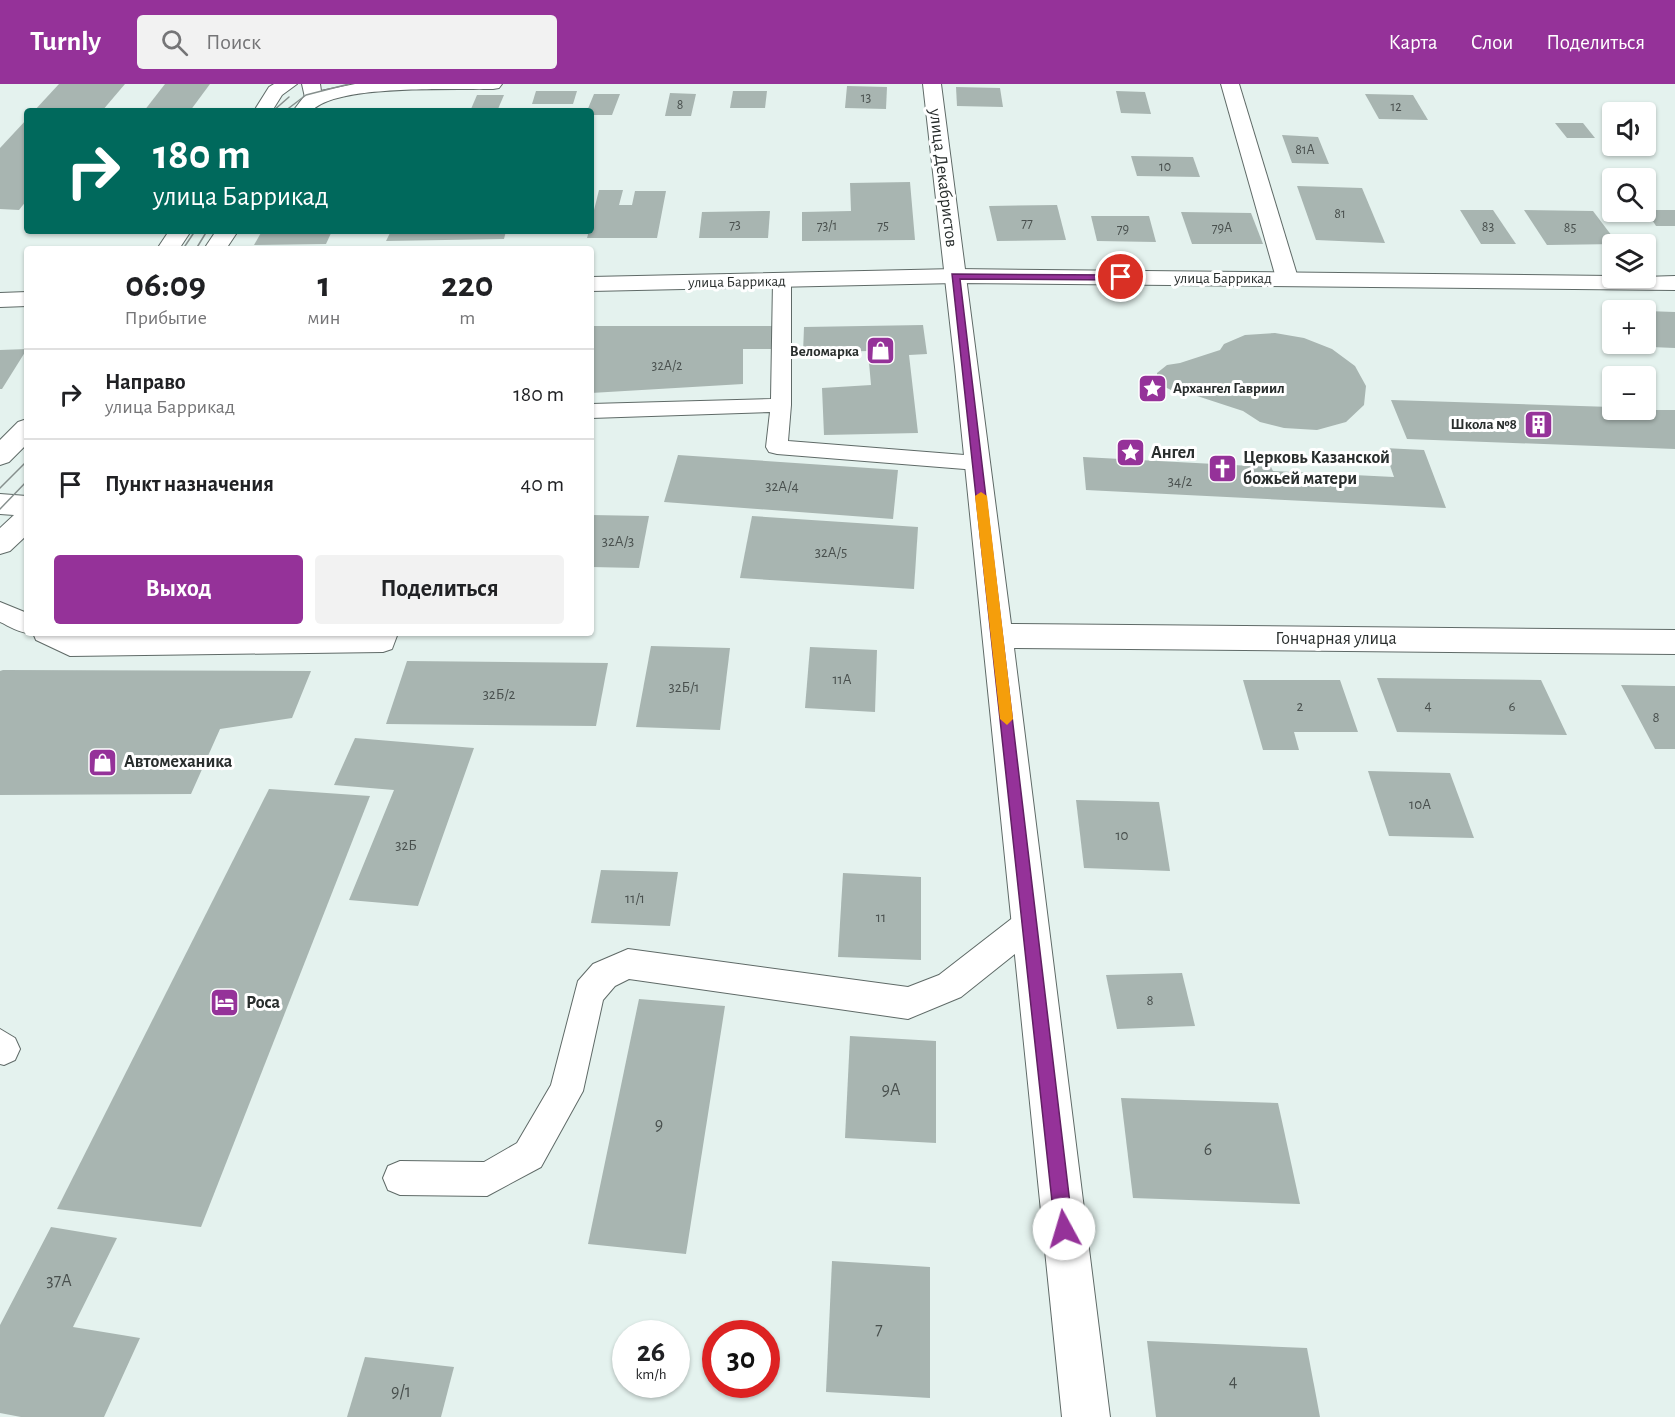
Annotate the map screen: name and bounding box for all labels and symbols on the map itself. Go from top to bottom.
house number: 13 [861,91,872,105]
house number: 8 [677,98,683,112]
house number: 12 [1390,100,1402,114]
street label: улица Декабристов [925,107,961,248]
house number: 81А [1295,143,1315,157]
house number: 10 [1159,160,1171,174]
house number: 81 [1334,207,1346,221]
house number: 77 [1021,216,1033,230]
house number: 73 [729,218,741,232]
house number: 73/1 [817,219,837,233]
house number: 75 [877,219,889,233]
house number: 83 [1482,220,1494,234]
house number: 79А [1212,221,1232,235]
house number: 85 [1564,221,1576,235]
house number: 79 [1117,222,1129,236]
pin [1095,251,1146,302]
street label: улица Баррикад [1173,271,1272,286]
street label: улица Баррикад [687,274,786,290]
shop icon: Веломарка [864,335,896,367]
place label: Веломарка [790,344,859,359]
house number: 32А/2 [652,359,682,373]
place icon: Архангел Гавриил [1136,372,1168,404]
place label: Архангел Гавриил [1173,381,1285,396]
building icon: Школа №8 [1522,408,1554,440]
place label: Школа №8 [1451,417,1517,432]
place icon: Ангел [1114,437,1146,469]
place label: Ангел [1151,444,1195,462]
place label: Церковь Казанской божьей матери [1243,449,1390,488]
church icon: Церковь Казанской божьей матери [1206,452,1238,484]
house number: 34/2 [1168,474,1192,489]
house number: 32А/4 [765,479,799,494]
house number: 32А/3 [602,534,634,549]
house number: 32А/5 [815,545,847,560]
street label: Гончарная улица [1275,630,1397,648]
house number: 11А [832,672,852,687]
house number: 32Б/1 [668,680,700,695]
house number: 32Б/2 [483,687,516,702]
house number: 4 [1424,698,1432,713]
house number: 2 [1297,699,1304,714]
house number: 6 [1508,699,1516,714]
house number: 8 [1652,710,1660,725]
shop icon: Автомеханика [87,746,119,778]
place label: Автомеханика [124,753,233,771]
house number: 10А [1409,797,1431,812]
house number: 10 [1115,828,1129,843]
house number: 32Б [395,838,417,853]
house number: 11/1 [625,891,645,906]
house number: 11 [876,910,886,925]
hotel icon: Роса [209,987,241,1019]
house number: 8 [1146,993,1154,1008]
place label: Роса [246,994,281,1012]
house number: 9А [881,1081,901,1099]
house number: 9 [655,1116,663,1134]
house number: 6 [1204,1141,1212,1159]
position arrow [1032,1197,1096,1261]
house number: 37А [46,1272,72,1290]
speed limit sign: 30 [702,1320,780,1398]
house number: 7 [875,1321,883,1339]
house number: 4 [1229,1373,1238,1391]
house number: 9/1 [391,1383,411,1401]

